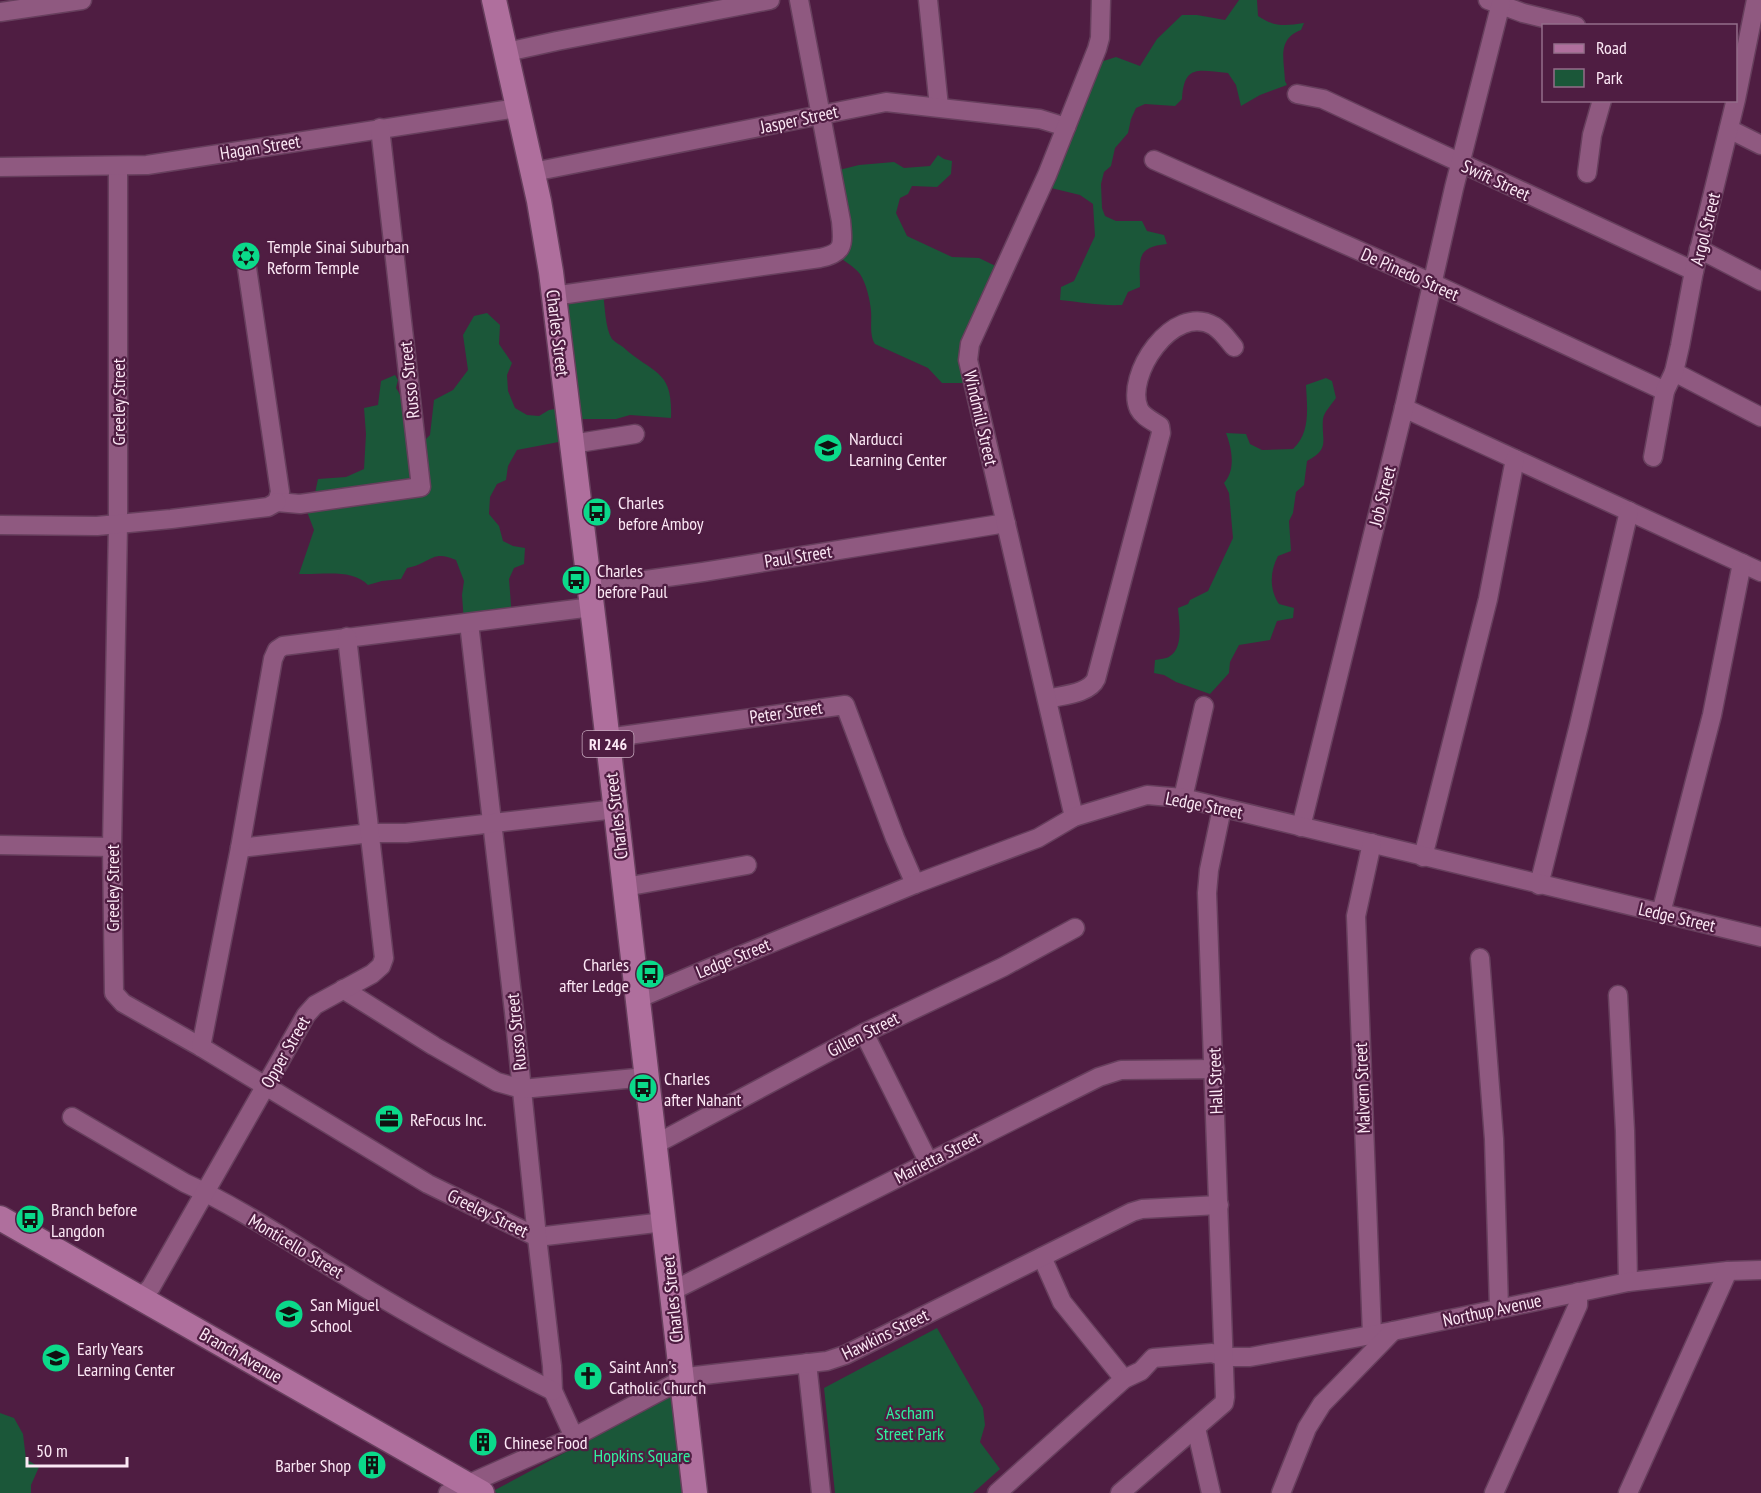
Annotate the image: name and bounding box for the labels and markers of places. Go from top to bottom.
place label: Temple Sinai Suburban Reform Temple [267,235,409,279]
synagogue icon: Temple Sinai Suburban Reform Temple [230,240,262,272]
place label: Narducci Learning Center [849,427,947,471]
school or university icon: Narducci Learning Center [812,432,844,464]
place label: Charles before Amboy [618,491,704,535]
bus stop icon: Charles before Amboy [581,496,613,528]
place label: Charles before Paul [597,559,668,603]
bus stop icon: Charles before Paul [560,564,592,596]
place label: Charles after Ledge [559,953,629,997]
bus stop icon: Charles after Ledge [634,958,666,990]
place label: Charles after Nahant [664,1067,742,1111]
bus stop icon: Charles after Nahant [627,1072,659,1104]
office icon: ReFocus Inc. [373,1103,405,1135]
place label: ReFocus Inc. [410,1108,486,1131]
place label: Branch before Langdon [51,1198,138,1242]
bus stop icon: Branch before Langdon [14,1203,46,1235]
place label: San Miguel School [310,1293,380,1337]
school or university icon: San Miguel School [273,1298,305,1330]
place label: Early Years Learning Center [77,1337,175,1381]
school or university icon: Early Years Learning Center [40,1342,72,1374]
place label: Saint Ann's Catholic Church [609,1355,706,1399]
church icon: Saint Ann's Catholic Church [572,1360,604,1392]
building icon: Chinese Food [467,1426,499,1458]
place label: Chinese Food [504,1431,588,1454]
building icon: Barber Shop [356,1449,388,1481]
place label: Barber Shop [275,1454,351,1477]

